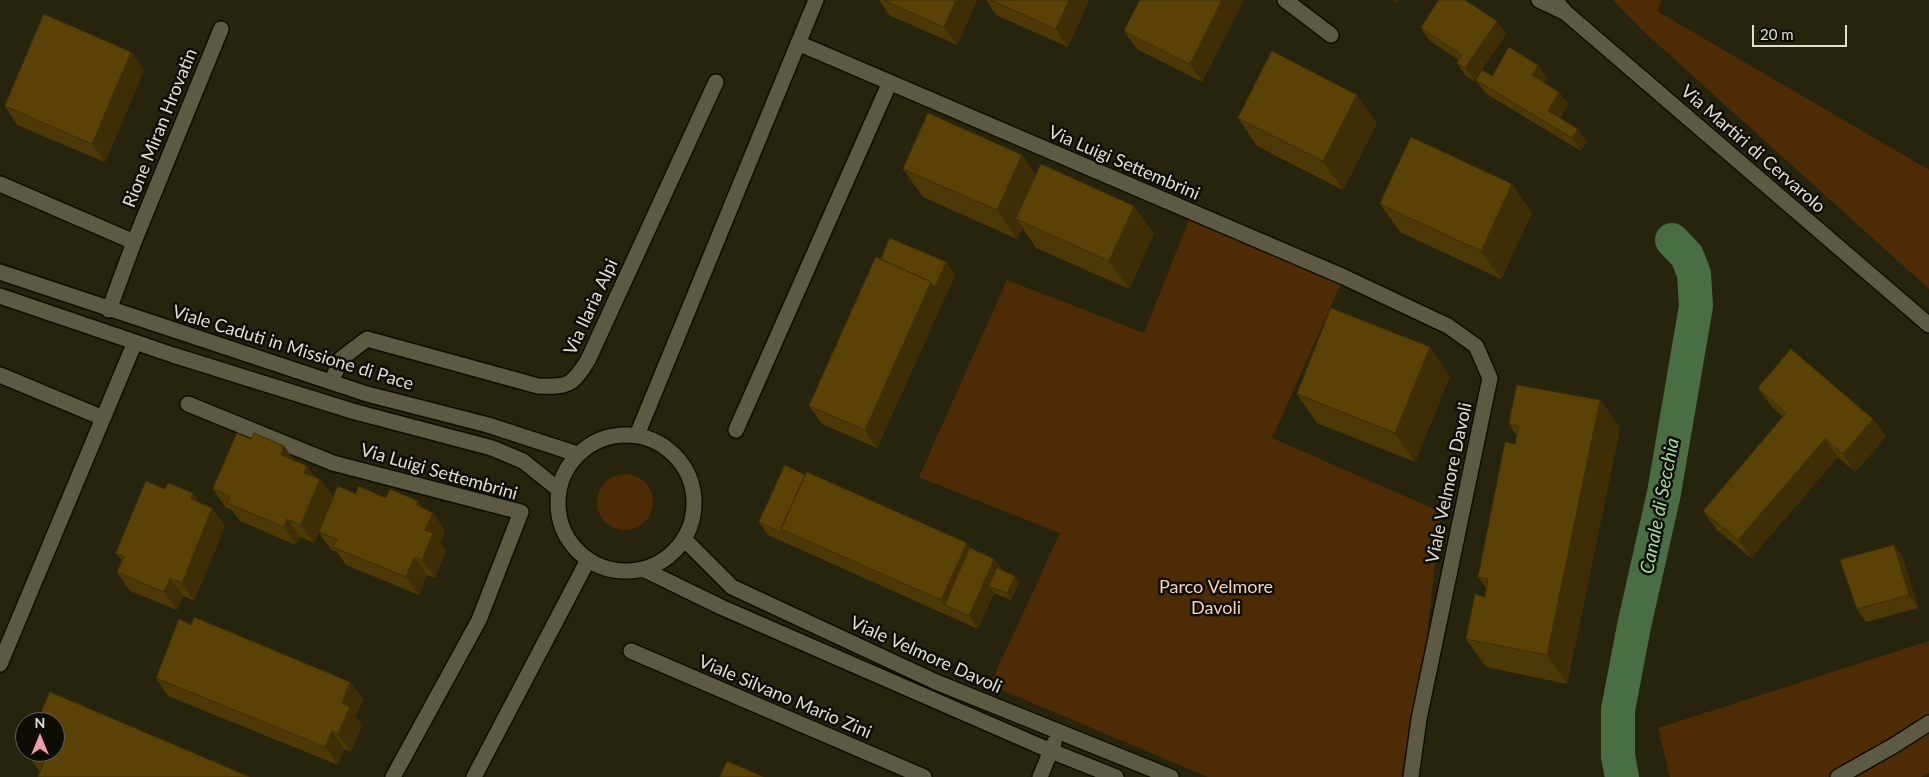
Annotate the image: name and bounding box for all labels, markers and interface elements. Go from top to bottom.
scale bar [1754,15,1849,47]
text: 20 m [1760,25,1794,43]
street label: Rione Miran Hrovatin [118,45,202,211]
street label: Via Martiri di Cervarolo [1676,80,1830,218]
street label: Via Luigi Settembrini [1045,121,1203,205]
street label: Via Ilaria Alpi [559,256,623,358]
street label: Viale Caduti in Missione di Pace [170,301,416,395]
street label: Viale Velmore Davoli [1421,401,1477,565]
water label: Canale di Secchia [1636,436,1684,576]
street label: Via Luigi Settembrini [358,439,520,505]
park label: Parco Velmore Davoli [1159,576,1273,618]
street label: Viale Velmore Davoli [847,612,1005,698]
street label: Viale Silvano Mario Zini [695,651,875,743]
north arrow [15,712,65,762]
text: N [35,714,45,731]

